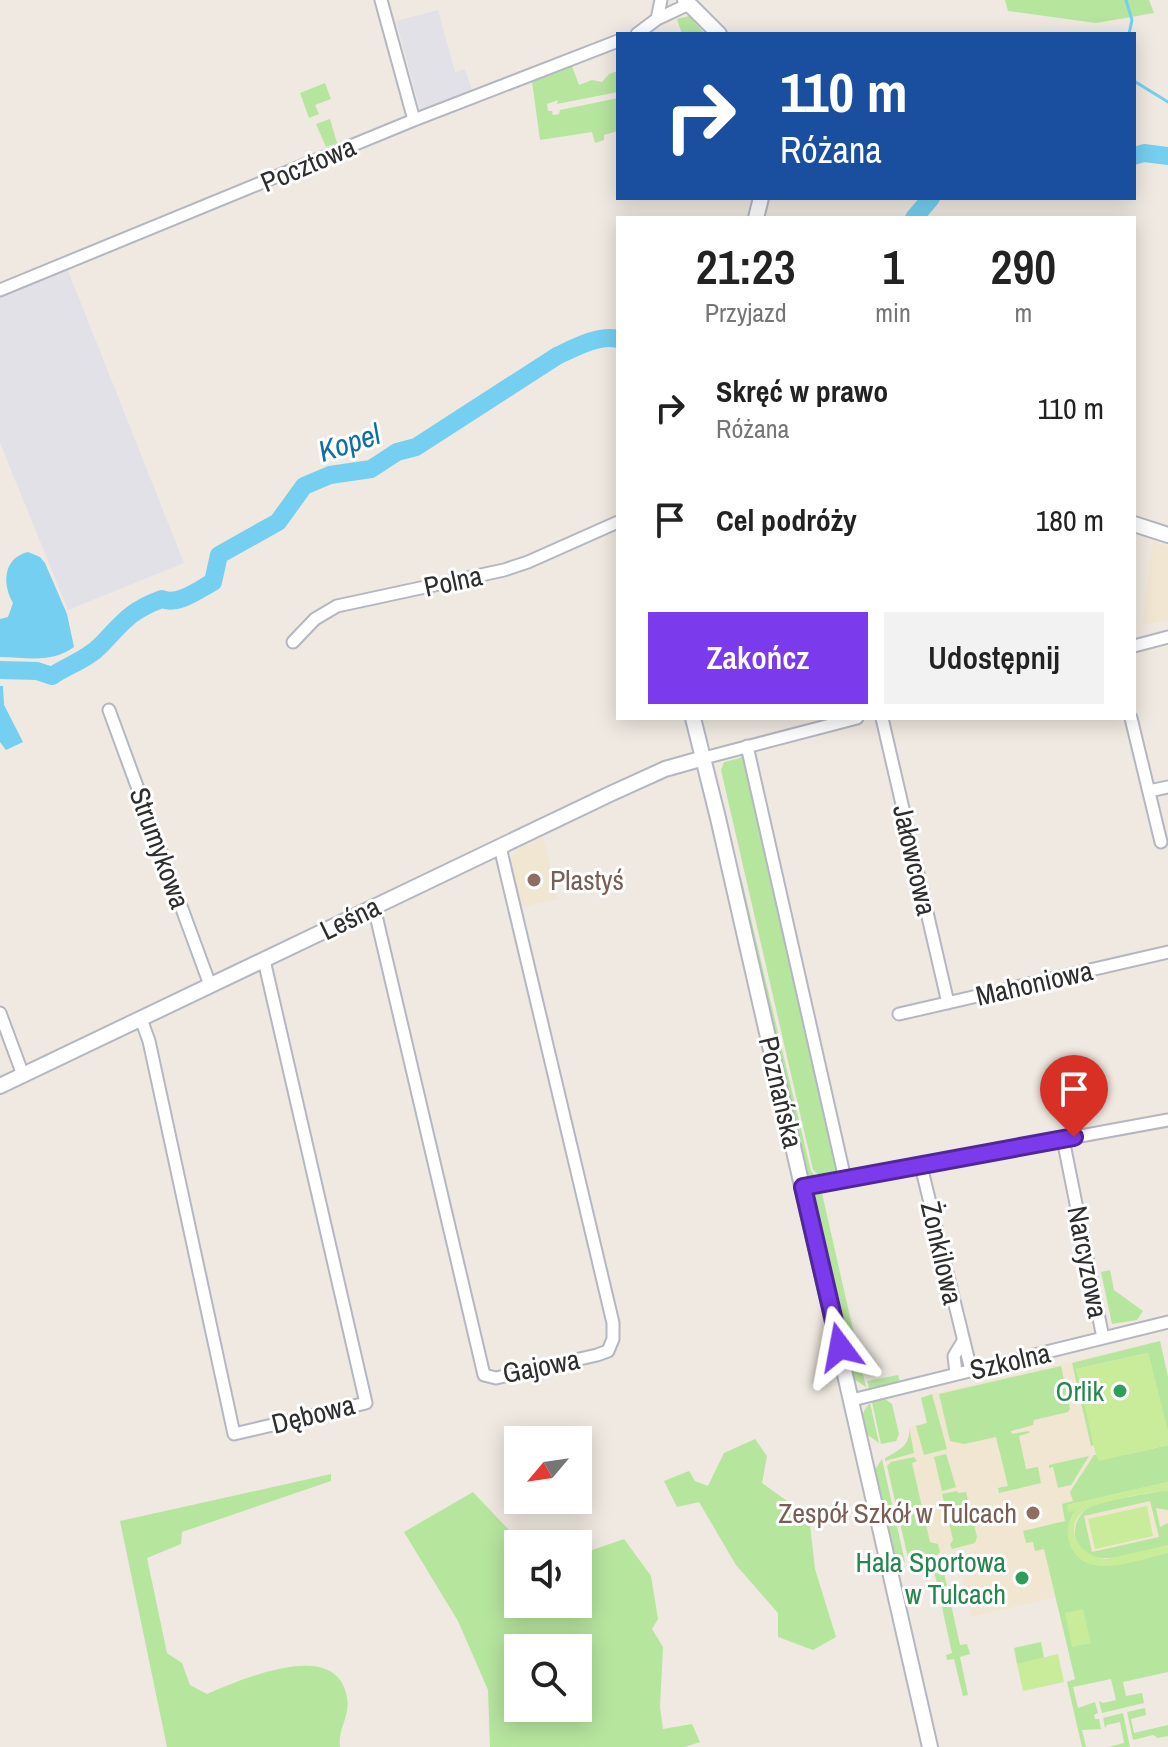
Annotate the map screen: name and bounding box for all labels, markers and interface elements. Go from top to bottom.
text: 110 m [780,54,908,129]
icon: right [648,64,752,168]
text: Różana [780,126,882,174]
street label: Pocztowa [255,127,361,201]
text: 21:23 [696,234,796,299]
text: 1 [882,234,904,299]
text: 290 [991,234,1056,299]
text: Przyjazd [705,295,787,330]
text: min [875,295,911,330]
text: m [1015,295,1032,330]
text: Skręć w prawo [716,371,888,411]
icon: right [648,386,692,430]
text: 110 m [1037,388,1104,428]
text: Różana [716,411,789,446]
water label: Kopel [313,413,386,471]
icon: arrive [648,498,692,542]
text: Cel podróży [716,500,857,540]
text: 180 m [1036,500,1104,540]
street label: Polna [420,556,486,606]
button: Zakończ [648,612,868,704]
button: Udostępnij [884,612,1104,704]
street label: Strumykowa [121,782,200,914]
street label: Jałowcowa [884,801,946,919]
place label: Plastyś [550,861,624,899]
marker: Plastyś [525,871,543,889]
street label: Leśna [314,887,387,949]
street label: Mahoniowa [972,951,1096,1015]
street label: Poznańska [750,1032,812,1152]
pin [1040,1055,1108,1137]
icon: arrive [1052,1067,1096,1111]
street label: Żonkilowa [912,1198,972,1308]
street label: Narcyzowa [1059,1203,1118,1322]
position arrow [798,1305,882,1389]
street label: Szkolna [966,1333,1054,1389]
street label: Gajowa [499,1340,583,1392]
place label: Orlik [1056,1372,1105,1410]
marker: Orlik [1111,1382,1129,1400]
street label: Dębowa [268,1385,359,1443]
north arrow [504,1426,592,1514]
map controls [504,1426,592,1722]
place label: Zespół Szkół w Tulcach [778,1494,1017,1532]
marker: Zespół Szkół w Tulcach [1024,1504,1042,1522]
button: sound [504,1530,592,1618]
place label: Hala Sportowa w Tulcach [855,1543,1006,1613]
marker: Hala Sportowa w Tulcach [1013,1569,1031,1587]
button: search [504,1634,592,1722]

